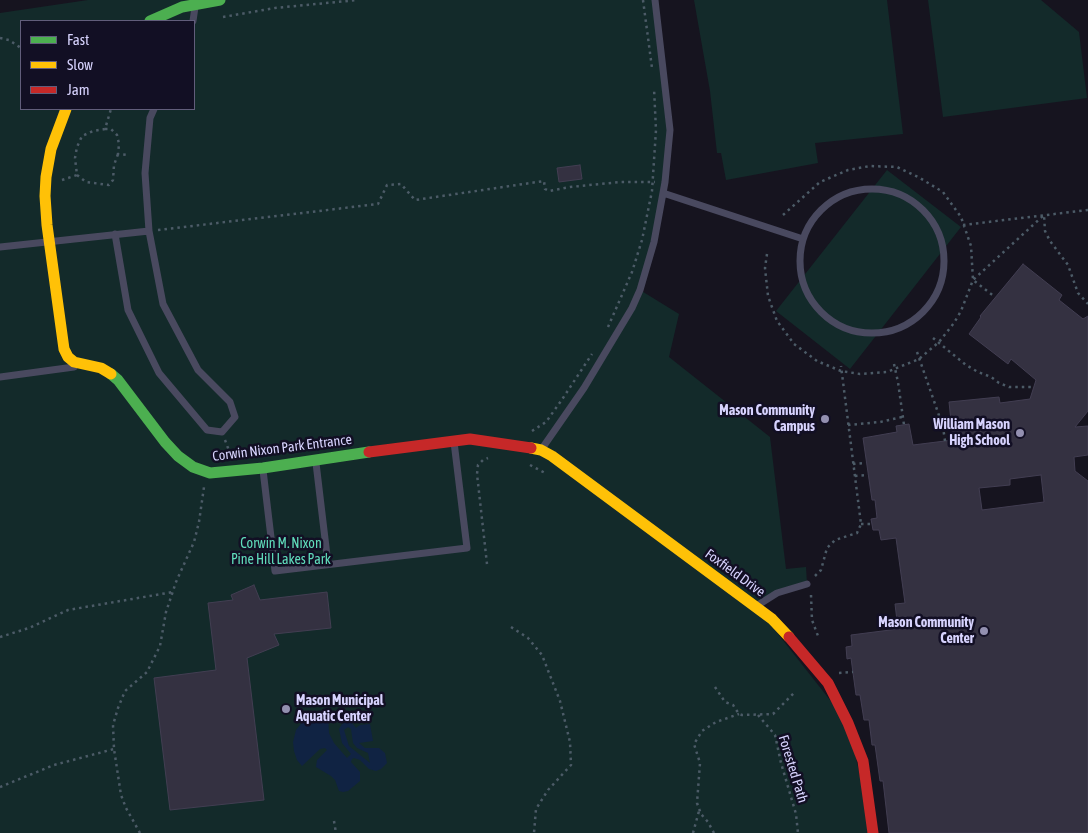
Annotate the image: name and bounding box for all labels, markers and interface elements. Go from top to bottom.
legend [20,20,195,110]
text: Fast [67,31,89,48]
text: Slow [67,56,93,73]
text: Jam [67,81,90,98]
place label: Mason Community Campus [719,403,815,436]
marker: Mason Community Campus [819,413,831,425]
place label: William Mason High School [933,417,1010,450]
marker: William Mason High School [1014,427,1026,439]
street label: Corwin Nixon Park Entrance [211,431,353,465]
park label: Corwin M. Nixon Pine Hill Lakes Park [231,536,331,568]
street label: Foxfield Drive [702,546,768,600]
place label: Mason Community Center [878,615,974,648]
marker: Mason Community Center [978,625,990,637]
place label: Mason Municipal Aquatic Center [296,693,384,726]
marker: Mason Municipal Aquatic Center [280,703,292,715]
street label: Forested Path [775,733,811,805]

